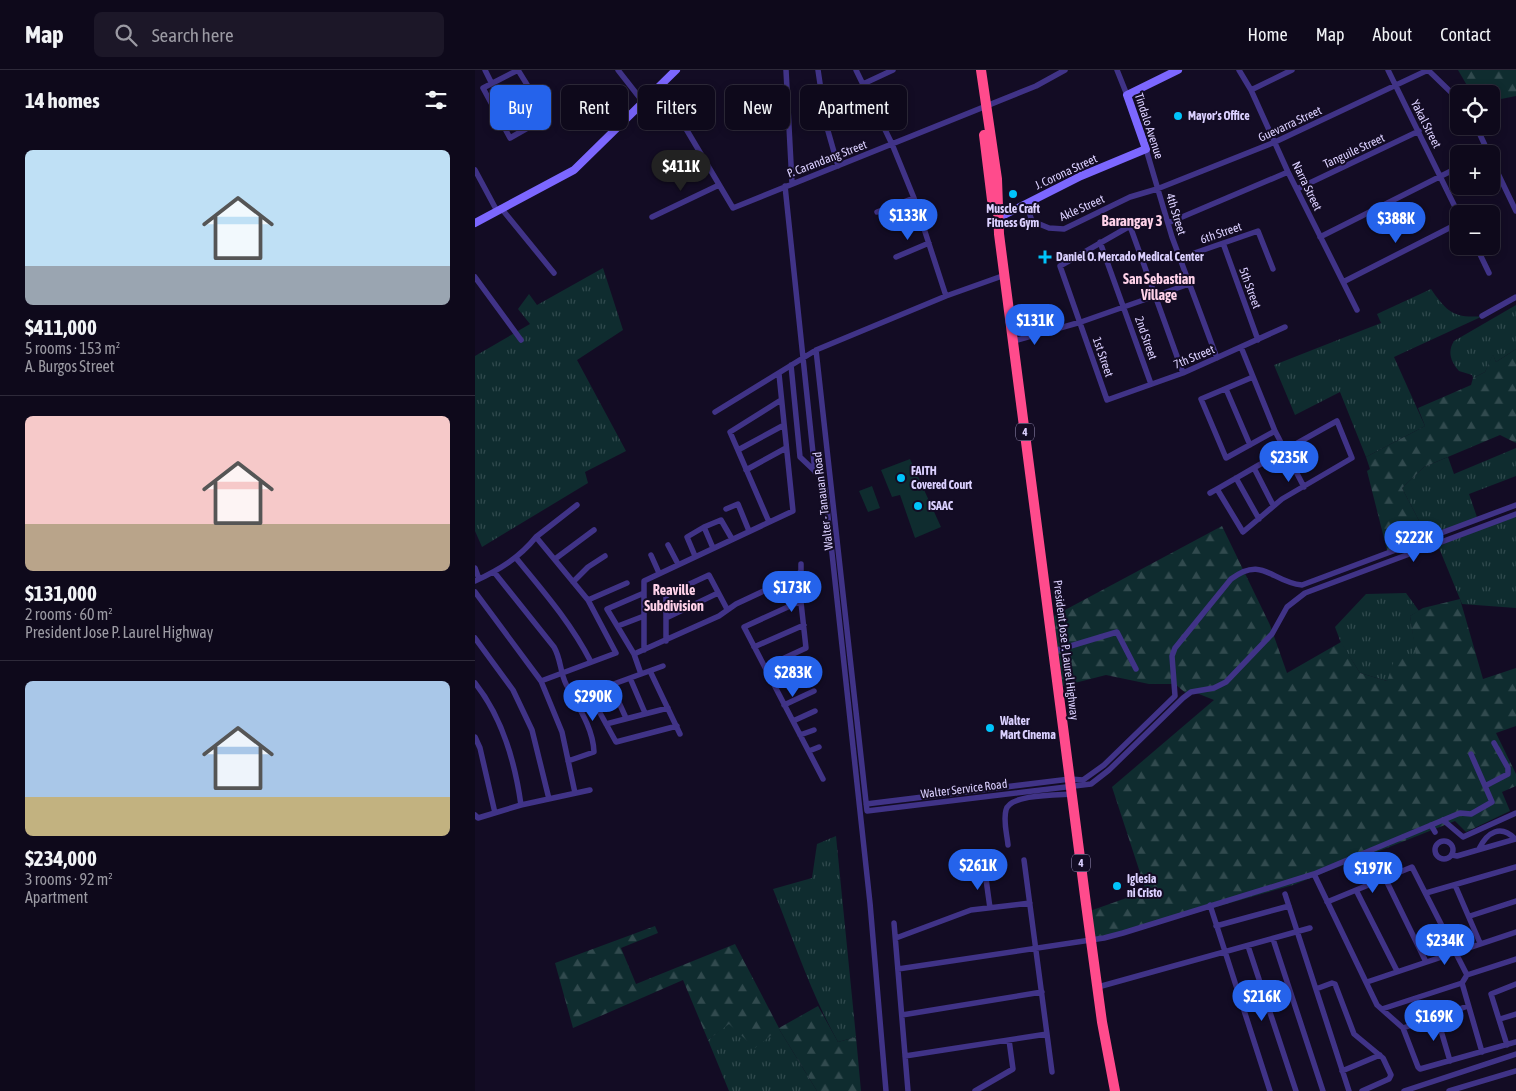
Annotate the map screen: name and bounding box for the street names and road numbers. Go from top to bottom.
street label: Tindalo Avenue [1132,91,1166,161]
street label: Yakal Street [1408,98,1444,151]
street label: Guevarra Street [1256,103,1324,145]
street label: Tanguile Street [1321,130,1387,171]
street label: P. Carandang Street [785,137,869,181]
street label: J. Corona Street [1033,151,1100,192]
street label: Narra Street [1289,159,1325,213]
street label: 4th Street [1163,191,1189,237]
street label: Akle Street [1057,192,1107,224]
street label: 6th Street [1198,219,1244,247]
street label: 5th Street [1236,265,1264,311]
street label: 2nd Street [1132,314,1160,362]
street label: 1st Street [1090,335,1117,379]
street label: 7th Street [1172,342,1217,372]
road number: 4 [1016,424,1034,441]
street label: Walter - Tanauan Road [810,451,836,551]
street label: President Jose P. Laurel Highway [1050,579,1082,721]
street label: Walter Service Road [920,777,1008,801]
road number: 4 [1072,854,1090,871]

